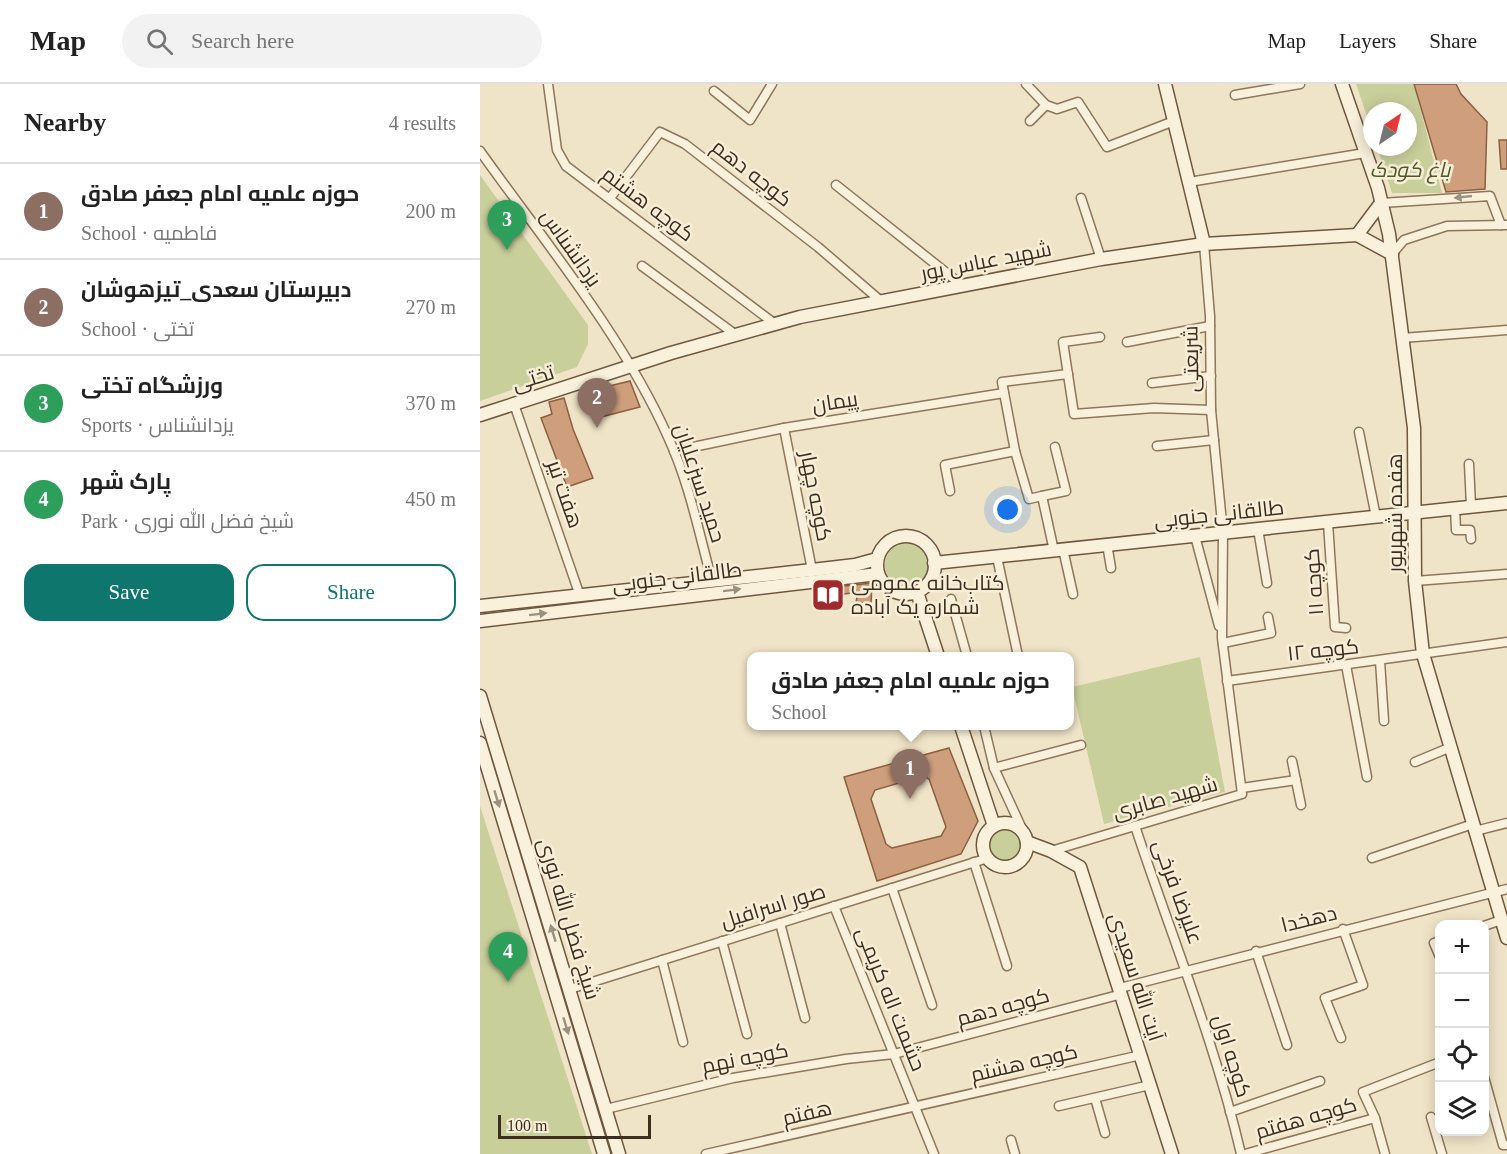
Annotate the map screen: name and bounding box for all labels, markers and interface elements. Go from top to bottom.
search box [122,14,542,68]
text: Map [30,25,86,56]
icon: search [143,25,176,58]
text: Search here [191,28,294,53]
text: Map [1268,29,1306,53]
text: Layers [1339,29,1396,53]
text: Share [1429,29,1477,53]
north arrow [1363,102,1417,156]
text: Nearby [24,108,106,137]
text: 4 results [389,112,456,134]
street label: کوچه دهم [706,134,797,213]
park label: باغ کودک [1370,158,1452,184]
street label: کوچه هشتم [596,162,699,248]
text: حوزه علمیه امام جعفر صادق [81,181,359,206]
one-way arrow [1453,193,1472,202]
text: 1 [39,200,49,222]
text: 200 m [405,200,456,222]
pin: 3 [488,200,526,250]
street label: یزدانشناس [535,205,607,292]
text: School · فاطمیه [81,222,217,244]
street label: شهید عباس پور [918,237,1054,288]
text: دبیرستان سعدی_تیزهوشان [81,277,351,302]
text: 2 [39,296,49,318]
text: 270 m [405,296,456,318]
text: School · تختی [81,318,194,340]
street label: شریعتی [1178,325,1205,393]
street label: تختی [509,360,558,397]
text: ورزشگاه تختی [81,373,223,398]
pin: 2 [578,378,616,428]
street label: پیمان [810,386,860,419]
text: 3 [39,392,49,414]
text: 370 m [405,392,456,414]
text: Sports · یزدانشناس [81,414,234,436]
street label: حمید سبزعلیان [669,421,731,546]
street label: کوچه چهار [793,448,837,544]
street label: هفده شهریور [1383,453,1408,574]
street label: هفت تیر [542,456,588,531]
text: پارک شهر [81,469,171,494]
text: 4 [39,488,49,510]
text: 450 m [405,488,456,510]
your location [993,495,1022,524]
street label: طالقانی جنوبی [1153,495,1285,534]
text: Park · شیخ فضل الله نوری [81,510,294,532]
street label: کوچه ۱۱ [1300,547,1330,616]
street label: طالقانی جنوبی [611,557,743,598]
button: Save [24,564,234,621]
button: Share [246,564,456,621]
place label: کتاب‌خانه عمومی شماره یک آباده [851,571,1005,619]
library icon: کتاب‌خانه عمومی شماره یک آباده [810,577,846,613]
one-way arrow [722,586,741,595]
one-way arrow [529,609,548,619]
street label: کوچه ۱۲ [1286,634,1360,668]
popup [747,652,1074,730]
text: حوزه علمیه امام جعفر صادق [771,668,1050,693]
text: School [771,701,827,723]
pin: 1 [890,750,930,799]
street label: شهید صابری [1110,772,1221,825]
one-way arrow [493,790,502,808]
street label: شیخ فضل الله نوری [531,835,607,1003]
street label: علیرضا فرخی [1147,837,1208,948]
street label: صور اسرافیل [718,879,829,934]
street label: دهخدا [1279,901,1339,937]
street label: آیت الله سعیدی [1103,909,1170,1045]
map controls [1435,920,1489,1136]
button: + [1435,920,1489,974]
one-way arrow [548,924,557,942]
street label: حشمت اله کریمی [850,924,931,1075]
pin: 4 [489,932,528,982]
button: − [1435,974,1489,1028]
street label: کوچه دهم [954,983,1053,1033]
street label: کوچه اول [1206,1012,1256,1101]
one-way arrow [562,1017,571,1035]
button: locate [1435,1028,1489,1082]
street label: کوچه نهم [700,1038,791,1080]
street label: کوچه هشتم [968,1039,1080,1089]
button: layers [1435,1082,1489,1136]
street label: کوچه هفتم [1252,1092,1360,1146]
street label: هفتم [780,1096,835,1132]
scale bar [498,1112,651,1140]
text: 100 m [507,1117,547,1134]

